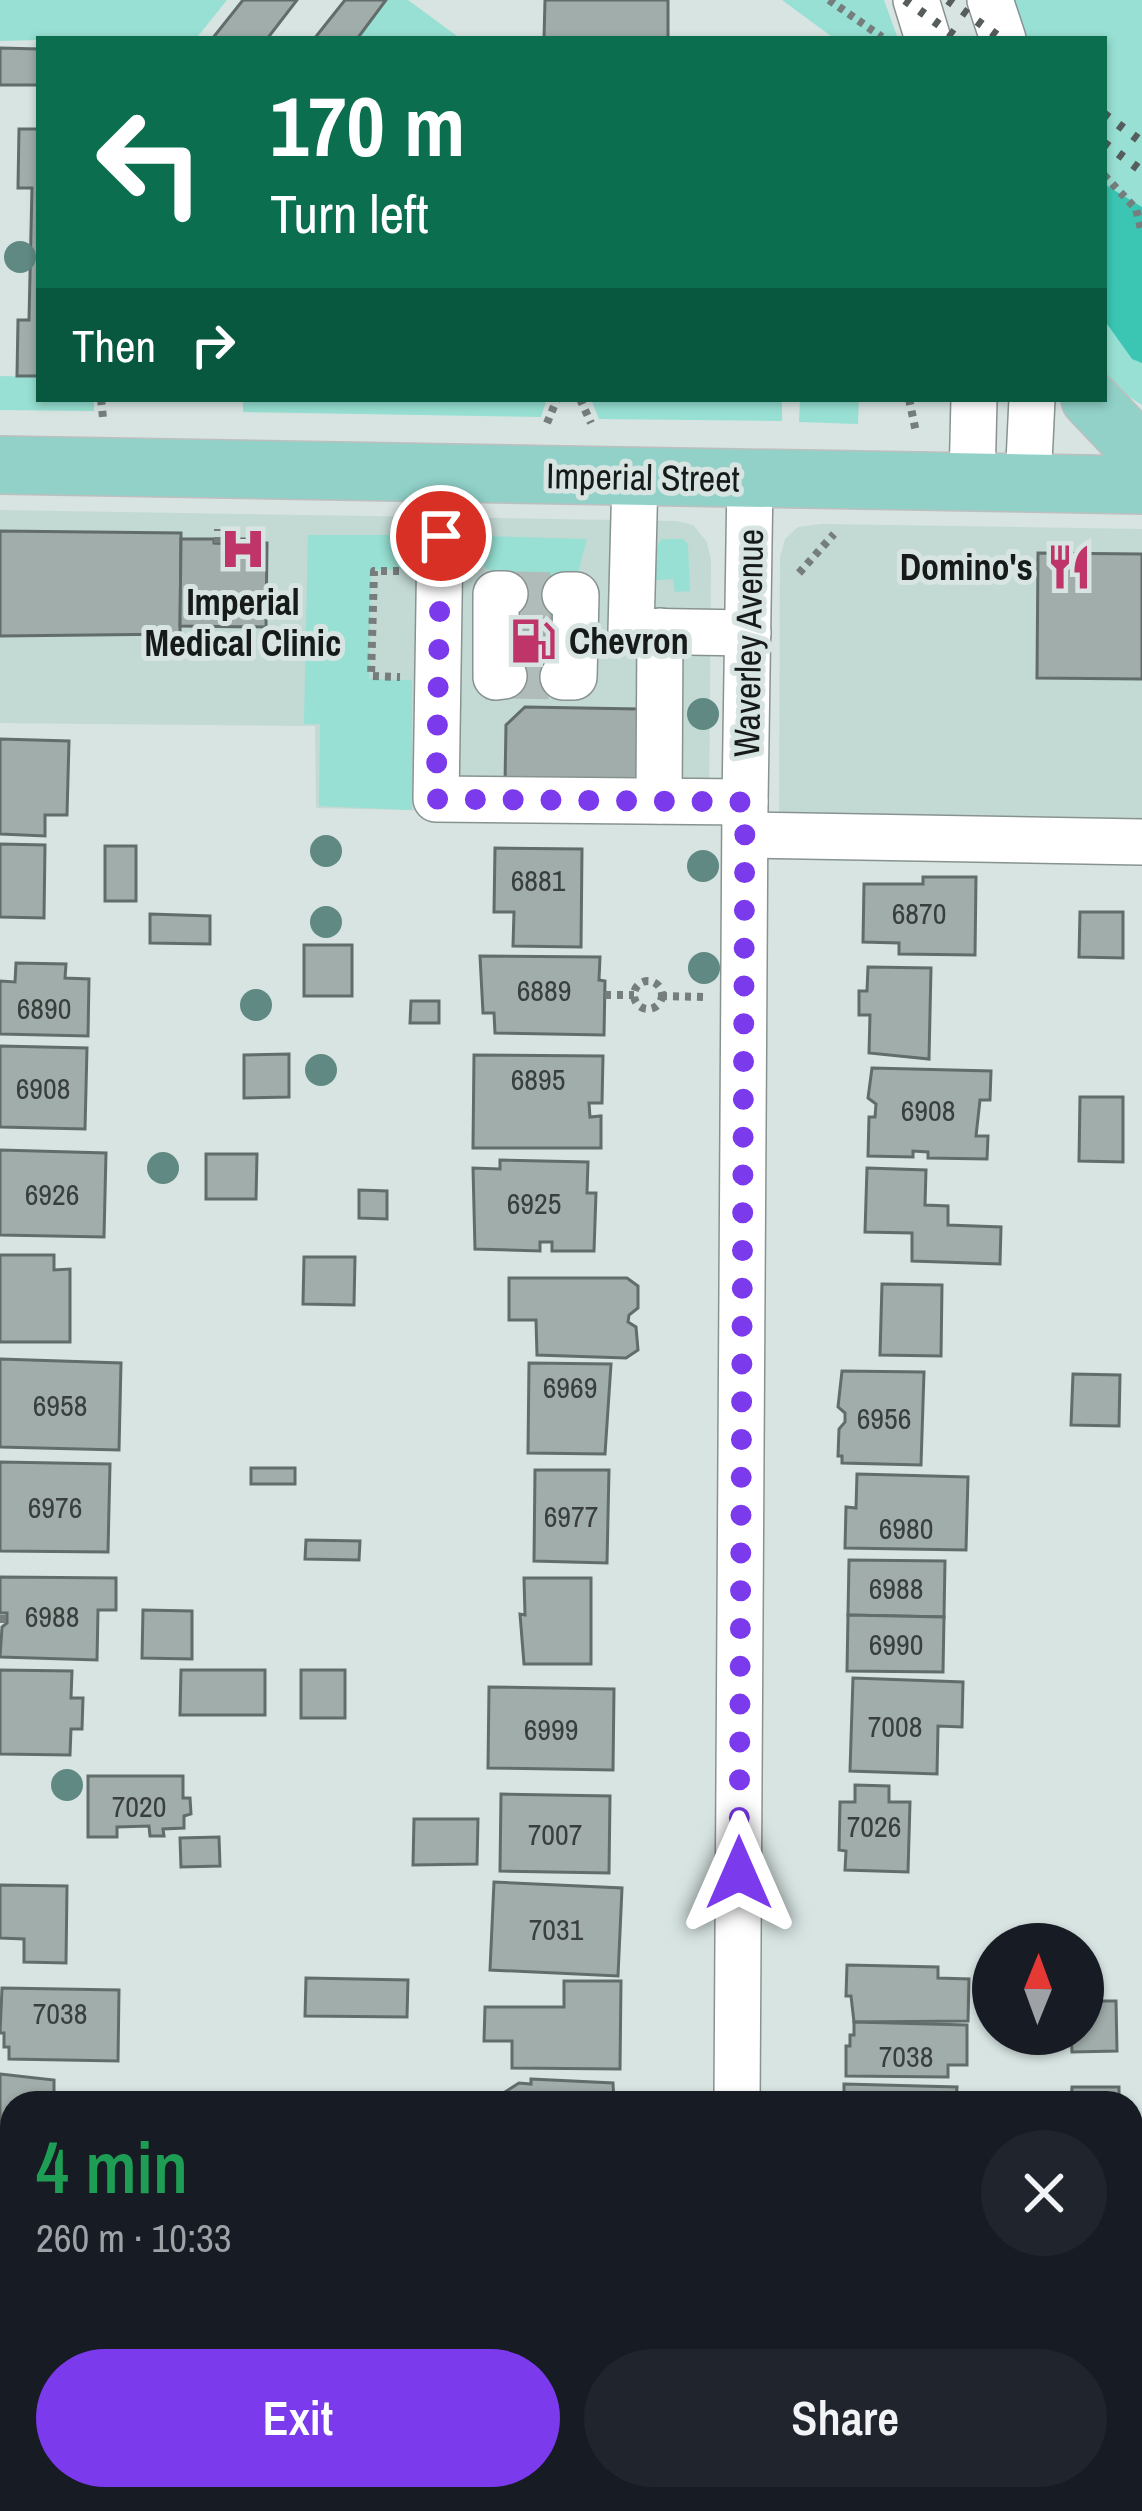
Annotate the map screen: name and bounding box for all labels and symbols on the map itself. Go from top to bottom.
street label: Imperial Street [546,451,740,503]
pin [390,485,492,587]
hospital icon: Imperial Medical Clinic [218,524,268,574]
street label: Waverley Avenue [722,529,774,757]
restaurant icon: Domino's [1044,542,1094,592]
place label: Domino's [900,543,1033,591]
place label: Imperial Medical Clinic [145,578,341,667]
fuel station icon: Chevron [508,616,558,666]
place label: Chevron [569,617,689,665]
house number: 6881 [511,860,566,900]
house number: 6870 [892,893,946,933]
house number: 6889 [517,970,571,1010]
house number: 6890 [17,988,71,1028]
house number: 6895 [511,1059,565,1099]
house number: 6908 [16,1068,70,1108]
house number: 6908 [901,1090,955,1130]
house number: 6926 [25,1174,79,1214]
house number: 6925 [507,1183,561,1223]
house number: 6969 [543,1367,597,1407]
house number: 6958 [33,1385,87,1425]
house number: 6956 [857,1398,911,1438]
house number: 6976 [28,1487,82,1527]
house number: 6977 [544,1496,598,1536]
house number: 6980 [879,1508,933,1548]
house number: 6988 [869,1568,923,1608]
house number: 6988 [25,1596,79,1636]
house number: 6990 [869,1624,923,1664]
house number: 7008 [868,1706,922,1746]
house number: 6999 [524,1709,578,1749]
house number: 7020 [112,1786,166,1826]
house number: 7026 [847,1806,901,1846]
position arrow [676,1810,802,1936]
house number: 7007 [528,1814,582,1854]
house number: 7031 [529,1909,584,1949]
north arrow [972,1923,1104,2055]
house number: 7038 [33,1993,87,2033]
house number: 7038 [879,2036,933,2076]

